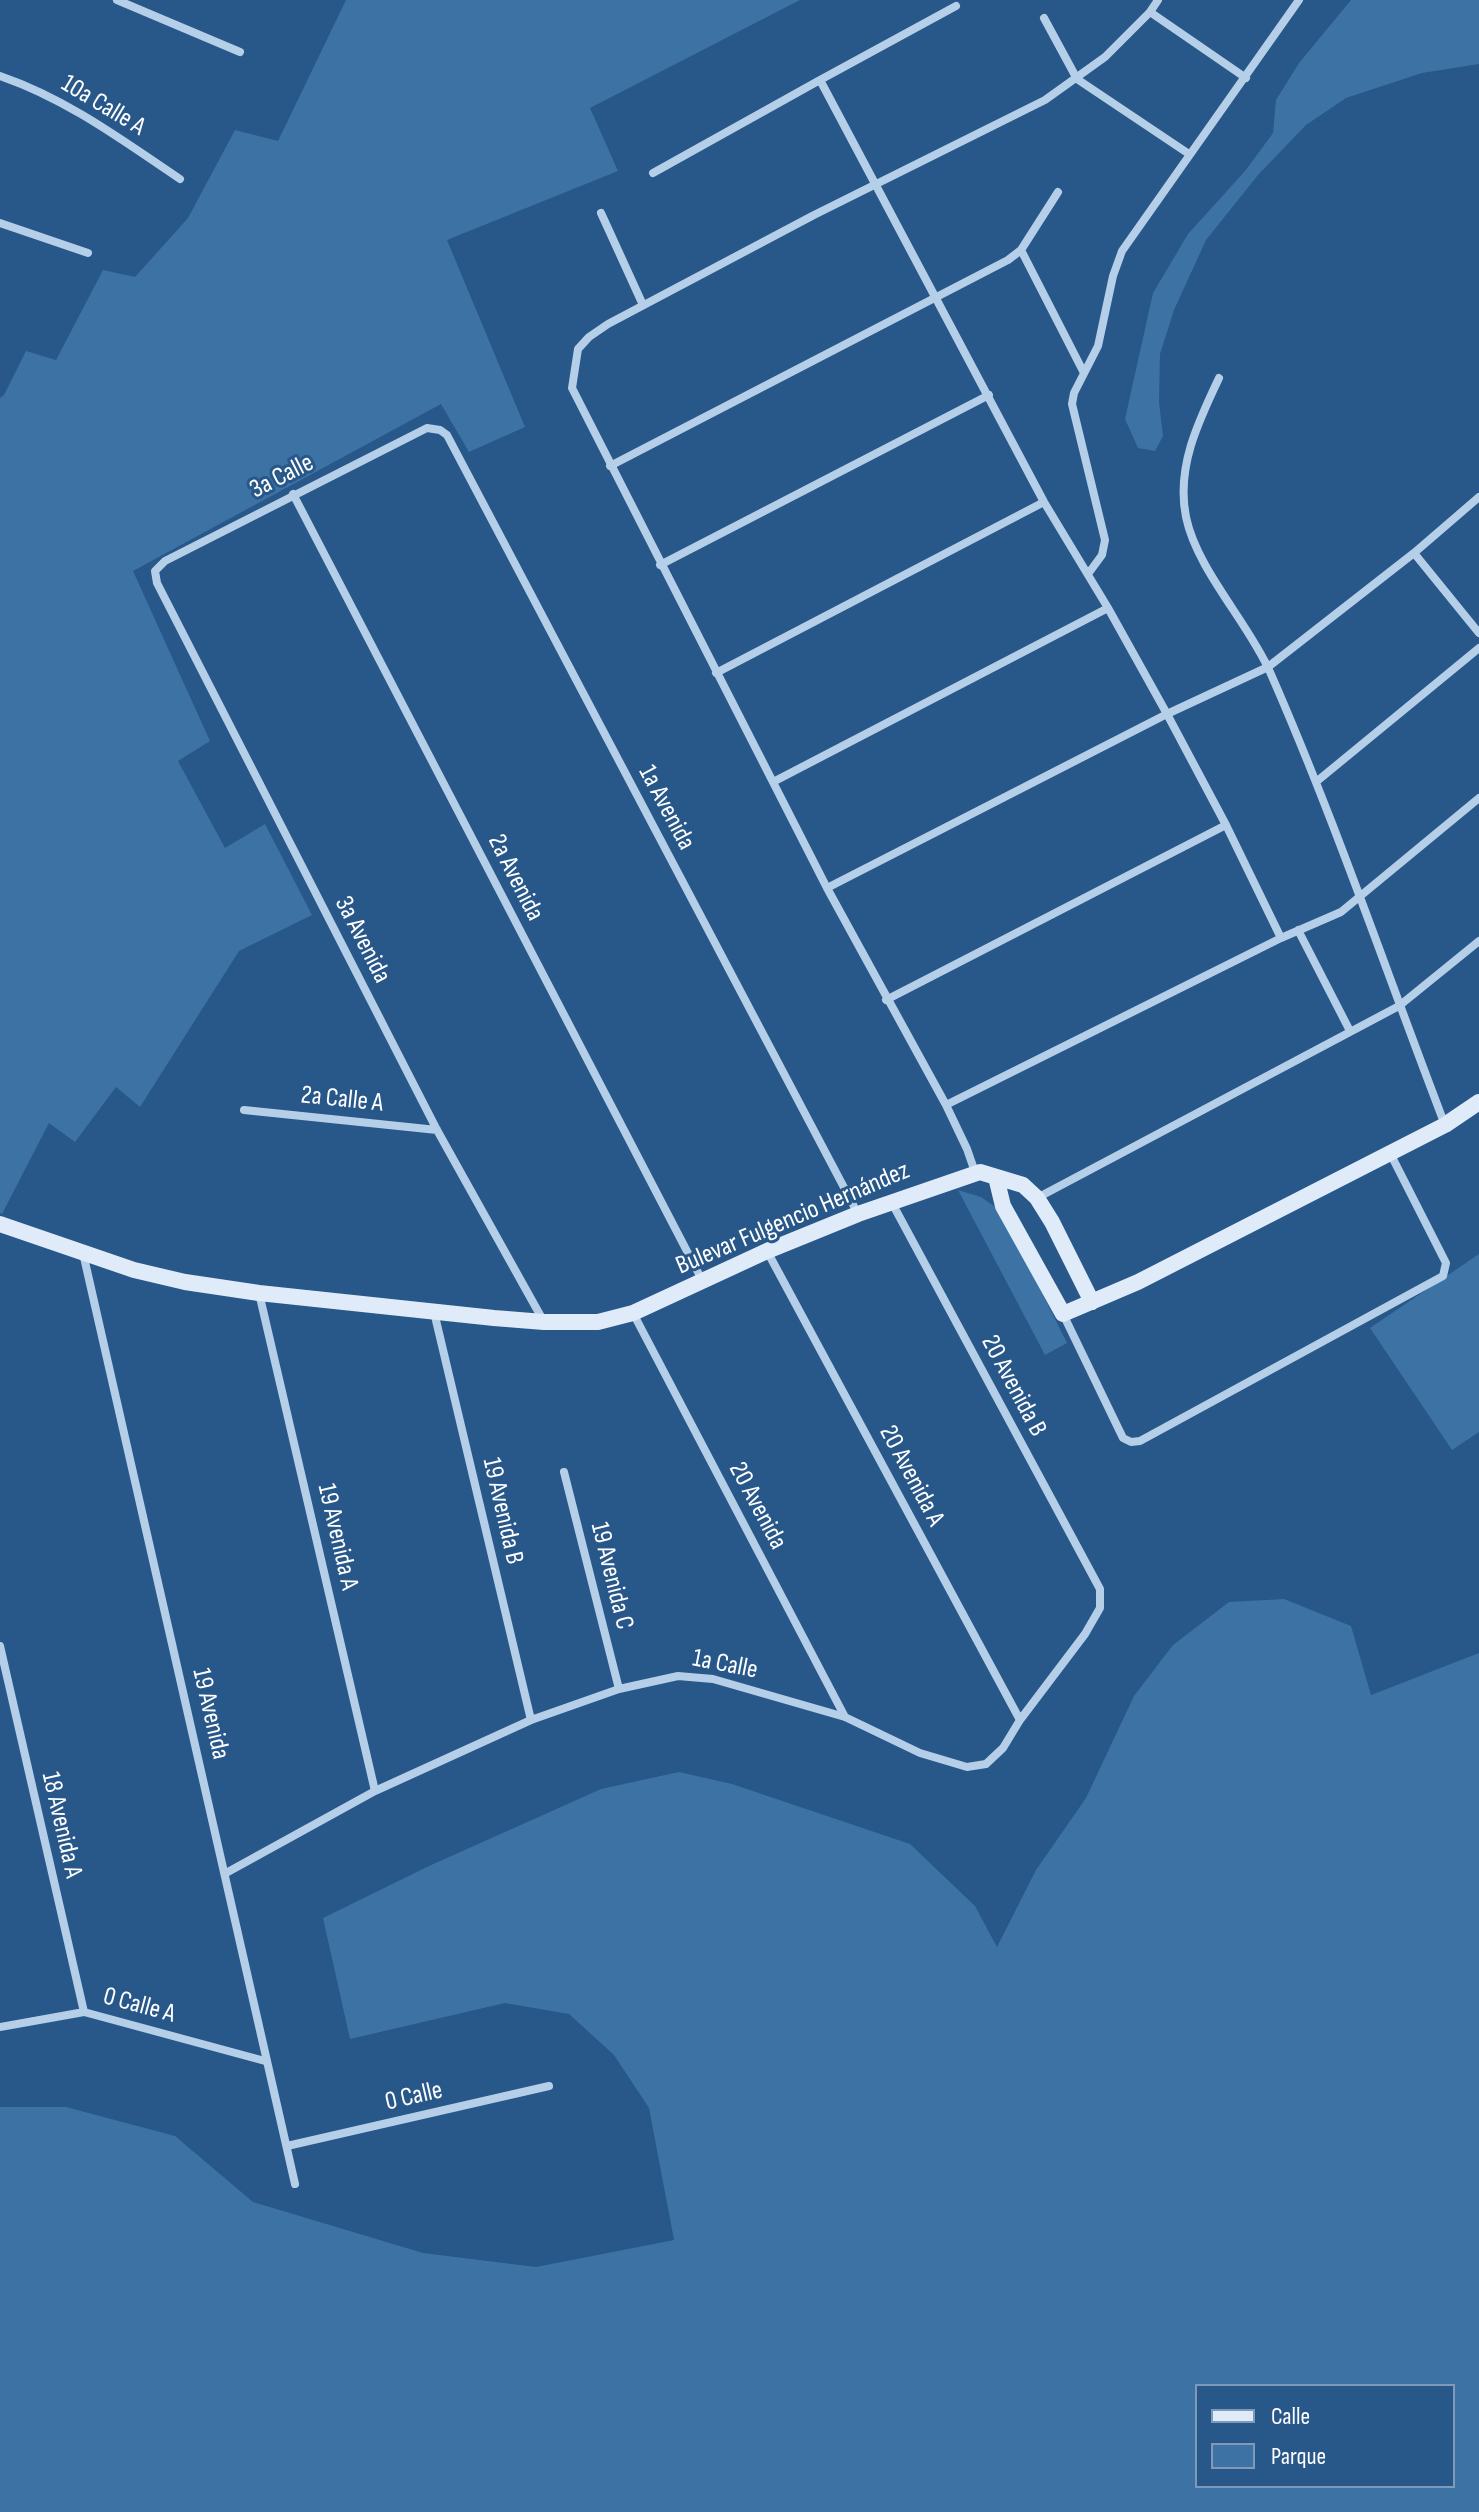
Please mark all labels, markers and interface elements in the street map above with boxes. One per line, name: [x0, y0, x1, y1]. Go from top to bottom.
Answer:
street label: 10a Calle A: [55, 69, 151, 143]
street label: 3a Calle: [245, 448, 319, 506]
street label: 1a Avenida: [631, 760, 701, 856]
street label: 2a Avenida: [480, 830, 550, 926]
street label: 3a Avenida: [327, 891, 397, 989]
street label: 2a Calle A: [299, 1080, 385, 1120]
street label: Bulevar Fulgencio Hernández: [672, 1156, 914, 1282]
street label: 20 Avenida B: [973, 1330, 1053, 1442]
street label: 20 Avenida A: [871, 1420, 951, 1532]
street label: 19 Avenida B: [475, 1455, 529, 1567]
street label: 20 Avenida: [721, 1457, 793, 1555]
street label: 19 Avenida A: [310, 1481, 364, 1593]
street label: 19 Avenida C: [583, 1519, 639, 1633]
street label: 1a Calle: [690, 1643, 760, 1687]
street label: 19 Avenida: [184, 1665, 236, 1763]
street label: 18 Avenida A: [34, 1769, 88, 1881]
street label: 0 Calle A: [100, 1981, 178, 2031]
street label: 0 Calle: [382, 2075, 446, 2119]
legend: [1195, 2384, 1455, 2488]
text: Calle: [1271, 2402, 1310, 2431]
text: Parque: [1271, 2442, 1326, 2471]

